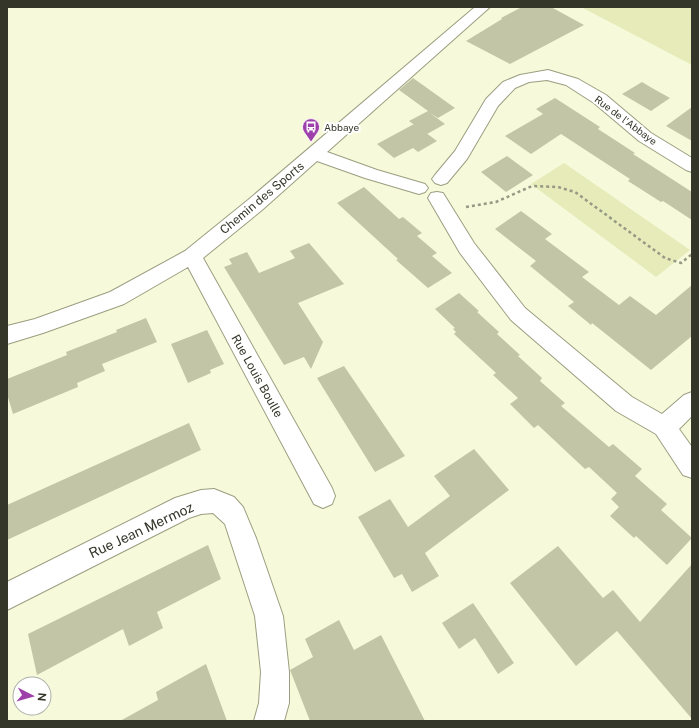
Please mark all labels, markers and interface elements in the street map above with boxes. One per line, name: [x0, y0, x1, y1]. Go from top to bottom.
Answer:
street label: Rue de l'Abbaye: [593, 93, 660, 147]
bus stop icon: Abbaye: [301, 117, 321, 142]
place label: Abbaye: [324, 121, 360, 133]
street label: Chemin des Sports: [217, 159, 307, 237]
street label: Rue Louis Boulle: [228, 332, 286, 420]
street label: Rue Jean Mermoz: [86, 499, 196, 561]
north arrow: [12, 676, 52, 716]
text: N: [36, 692, 48, 702]

